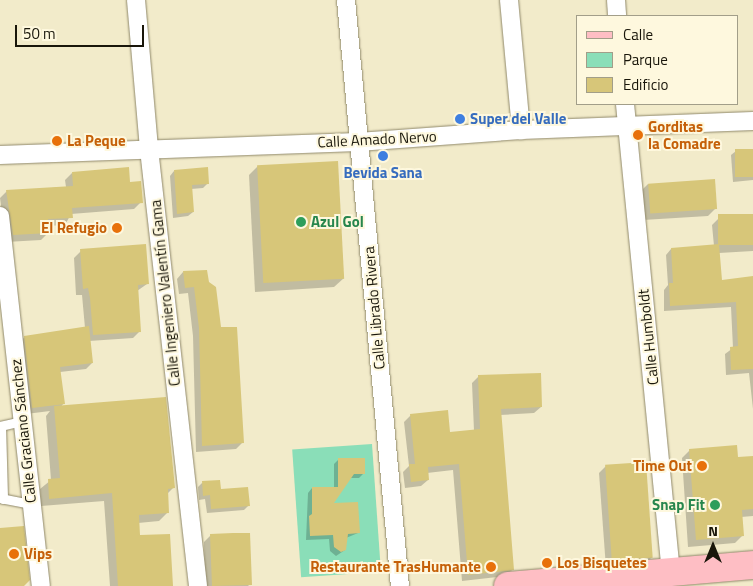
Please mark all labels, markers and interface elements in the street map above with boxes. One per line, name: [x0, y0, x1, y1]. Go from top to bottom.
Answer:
scale bar: [18, 15, 146, 47]
legend: [576, 15, 738, 105]
text: 50 m: [23, 22, 56, 45]
text: Calle: [623, 23, 653, 46]
text: Parque: [623, 48, 668, 71]
text: Edificio: [623, 73, 668, 96]
place label: Super del Valle: [470, 110, 566, 128]
marker: Super del Valle: [454, 113, 466, 125]
place label: Gorditas la Comadre: [648, 117, 721, 152]
street label: Calle Amado Nervo: [317, 127, 437, 151]
marker: Gorditas la Comadre: [632, 129, 644, 141]
place label: La Peque: [67, 132, 126, 150]
marker: La Peque: [51, 135, 63, 147]
marker: Bevida Sana: [377, 150, 389, 162]
place label: Bevida Sana: [343, 164, 423, 182]
street label: Calle Ingeniero Valentín Gama: [146, 199, 184, 387]
place label: Azul Gol: [311, 213, 364, 231]
marker: Azul Gol: [295, 216, 307, 228]
place label: El Refugio: [41, 219, 107, 237]
marker: El Refugio: [111, 222, 123, 234]
street label: Calle Librado Rivera: [360, 246, 388, 370]
street label: Calle Humboldt: [634, 288, 662, 386]
street label: Calle Graciano Sánchez: [6, 358, 40, 504]
place label: Time Out: [633, 457, 692, 475]
marker: Time Out: [696, 460, 708, 472]
place label: Snap Fit: [652, 496, 705, 514]
marker: Snap Fit: [709, 499, 721, 511]
text: N: [708, 520, 718, 541]
north arrow: [688, 521, 738, 571]
place label: Vips: [24, 545, 52, 563]
marker: Vips: [8, 548, 20, 560]
place label: Los Bisquetes: [557, 554, 647, 572]
marker: Los Bisquetes: [541, 557, 553, 569]
place label: Restaurante TrasHumante: [310, 558, 481, 576]
marker: Restaurante TrasHumante: [485, 561, 497, 573]

